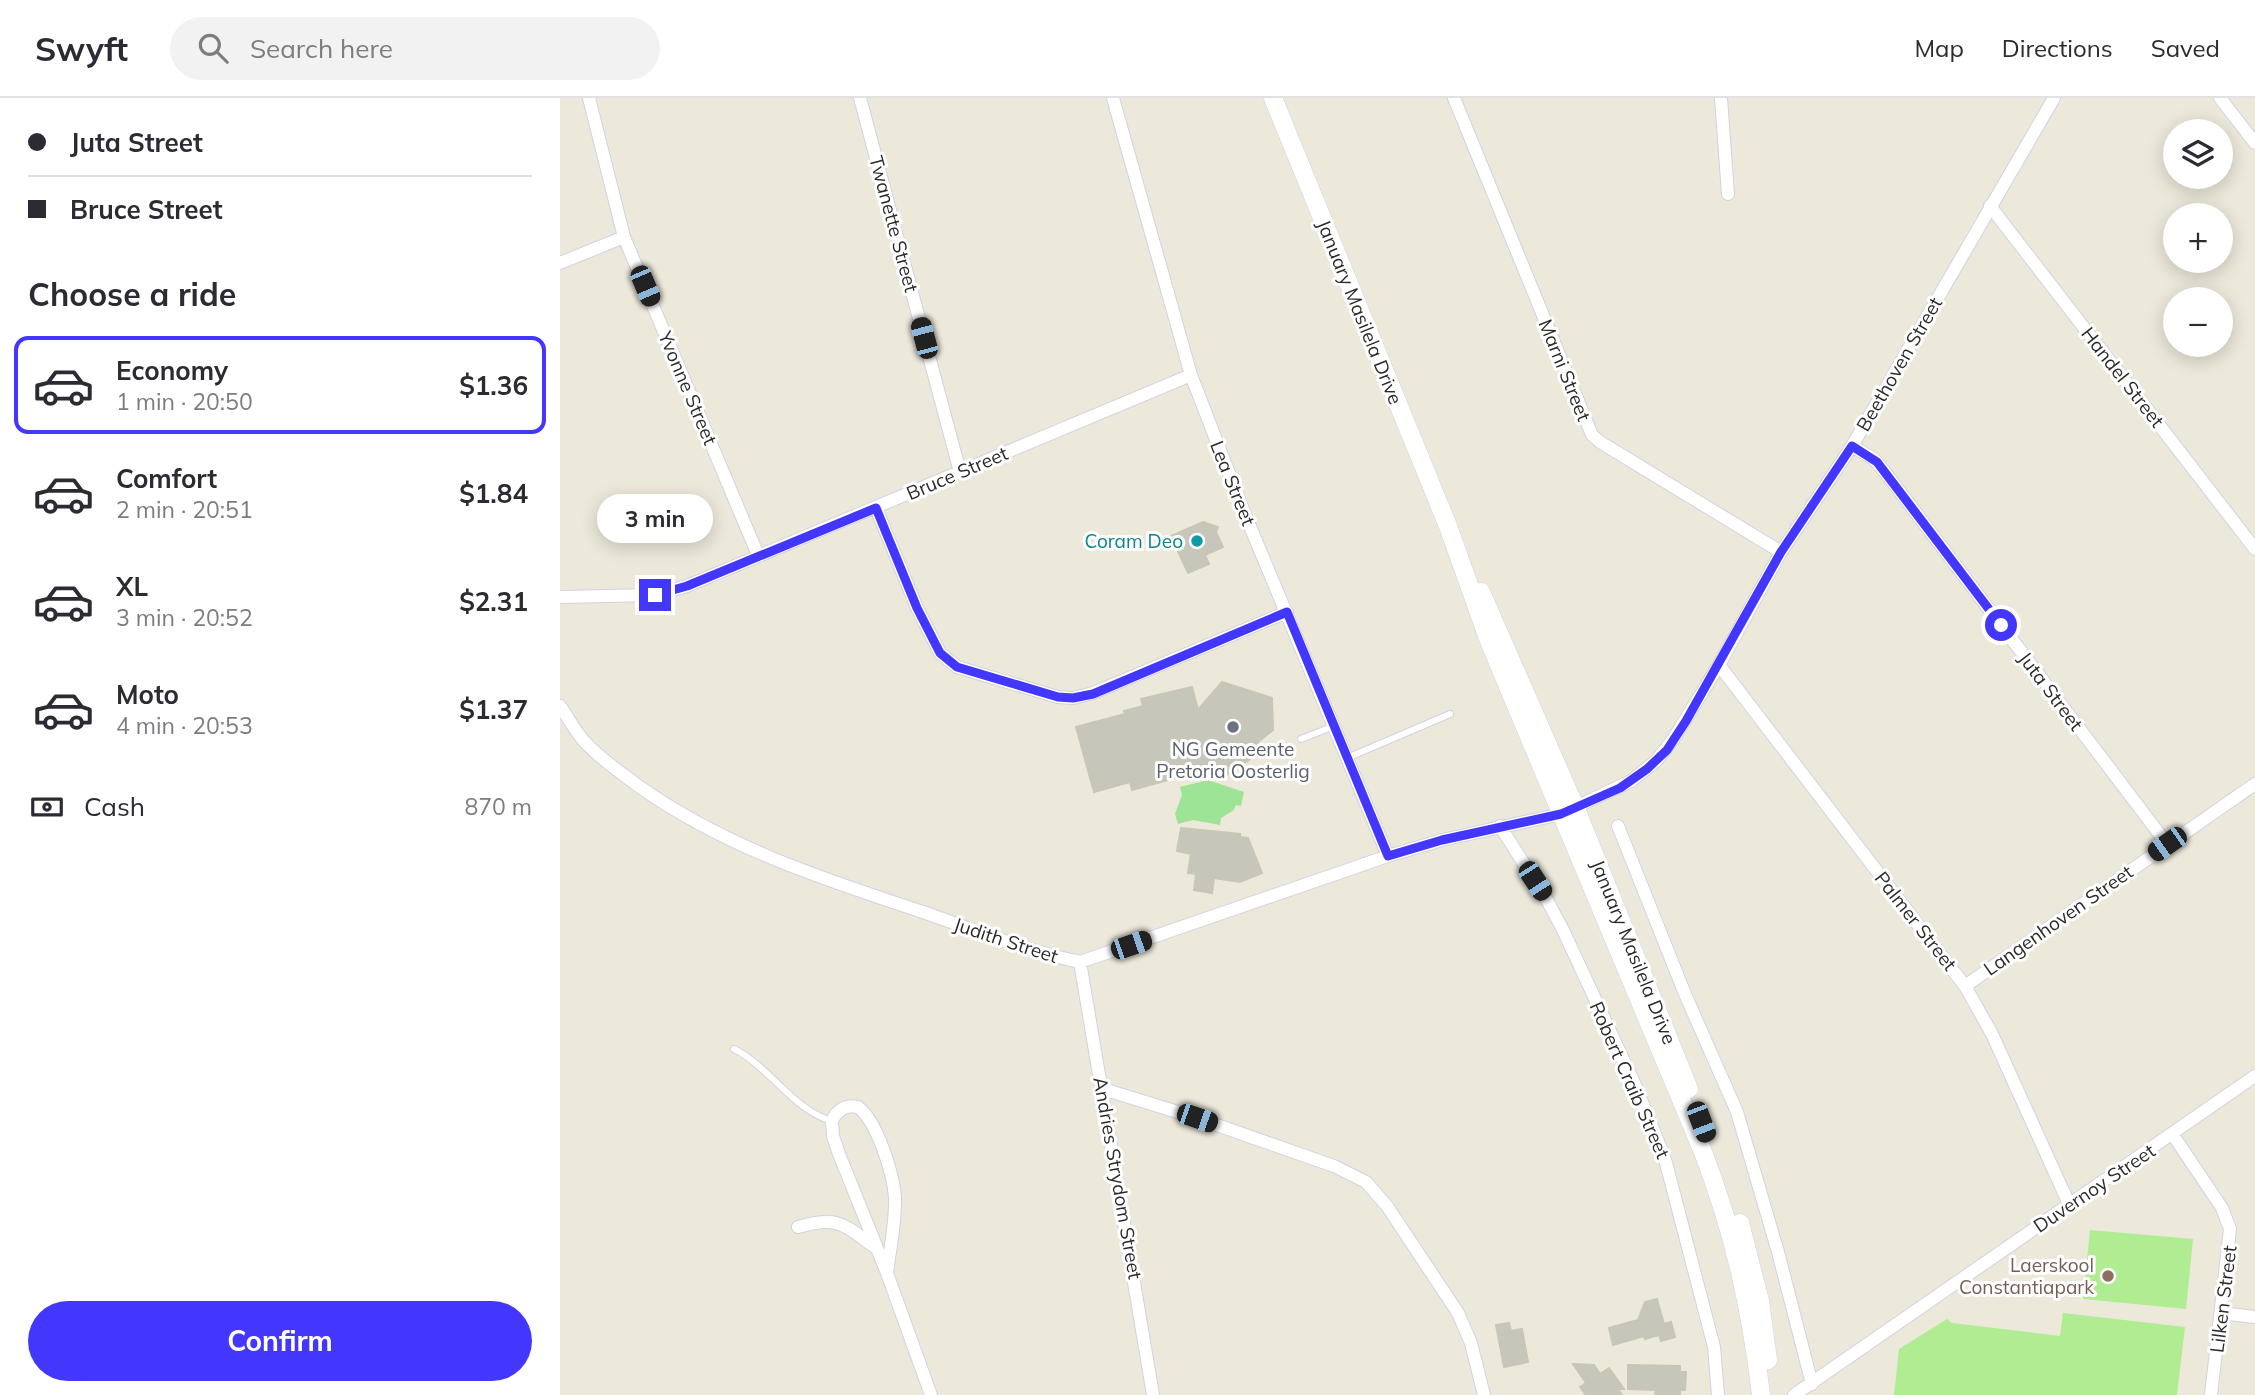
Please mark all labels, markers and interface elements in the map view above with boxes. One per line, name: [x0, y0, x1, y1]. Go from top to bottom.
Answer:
search box: [170, 17, 660, 80]
text: Swyft: [35, 28, 128, 69]
icon: search: [194, 29, 232, 67]
text: Search here: [250, 32, 393, 65]
text: Map: [1914, 33, 1964, 63]
text: Directions: [2002, 33, 2113, 63]
text: Saved: [2151, 33, 2220, 63]
map controls: [2163, 119, 2233, 357]
button: layers: [2163, 119, 2233, 189]
text: Juta Street: [70, 126, 203, 159]
street label: Twanette Street: [864, 153, 924, 295]
text: Bruce Street: [70, 193, 223, 226]
button: +: [2163, 203, 2233, 273]
street label: January Masilela Drive: [1312, 216, 1408, 408]
car: [628, 263, 663, 309]
text: Choose a ride: [28, 274, 236, 314]
button: −: [2163, 287, 2233, 357]
street label: Beethoven Street: [1851, 292, 1947, 435]
car: [909, 315, 940, 361]
street label: Marni Street: [1534, 316, 1596, 425]
street label: Handel Street: [2076, 322, 2170, 432]
street label: Yvonne Street: [653, 327, 723, 449]
icon: car: [32, 354, 95, 417]
text: Economy: [116, 354, 228, 387]
text: $1.36: [459, 369, 528, 402]
text: 1 min · 20:50: [116, 387, 253, 416]
street label: Lea Street: [1205, 437, 1261, 529]
street label: Bruce Street: [903, 441, 1012, 505]
icon: car: [32, 462, 95, 525]
text: Comfort: [116, 462, 217, 495]
text: $1.84: [459, 477, 528, 510]
callout: 3 min: [597, 494, 713, 542]
text: 2 min · 20:51: [116, 495, 253, 524]
text: 3 min: [625, 504, 685, 533]
place label: Coram Deo: [1085, 529, 1183, 553]
marker: Coram Deo: [1189, 533, 1205, 549]
icon: car: [32, 570, 95, 633]
text: XL: [116, 570, 148, 603]
route end: [639, 579, 671, 611]
text: $2.31: [459, 585, 528, 618]
text: 3 min · 20:52: [116, 603, 253, 632]
route start: [1985, 609, 2017, 641]
street label: Juta Street: [2014, 647, 2089, 736]
icon: car: [32, 678, 95, 741]
text: Moto: [116, 678, 179, 711]
text: $1.37: [459, 693, 528, 726]
text: 4 min · 20:53: [116, 711, 253, 740]
marker: NG Gemeente Pretoria Oosterlig: [1225, 719, 1241, 735]
place label: NG Gemeente Pretoria Oosterlig: [1156, 737, 1310, 783]
icon: cash: [28, 788, 66, 826]
text: Cash: [84, 790, 145, 823]
text: 870 m: [464, 792, 532, 821]
car: [2144, 823, 2191, 865]
street label: January Masilela Drive: [1586, 856, 1682, 1048]
car: [1515, 858, 1556, 904]
street label: Langenhoven Street: [1979, 859, 2137, 980]
street label: Palmer Street: [1870, 867, 1962, 976]
street label: Judith Street: [951, 912, 1062, 968]
car: [1108, 928, 1155, 962]
street label: Robert Craib Street: [1585, 998, 1676, 1162]
street label: Andries Strydom Street: [1088, 1075, 1148, 1281]
car: [1684, 1099, 1719, 1145]
car: [1174, 1101, 1221, 1135]
street label: Duvernoy Street: [2029, 1138, 2160, 1238]
street label: Lilken Street: [2205, 1244, 2242, 1354]
place label: Laerskool Constantiapark: [1959, 1253, 2094, 1299]
marker: Laerskool Constantiapark: [2100, 1268, 2116, 1284]
button: Confirm: [28, 1301, 532, 1381]

